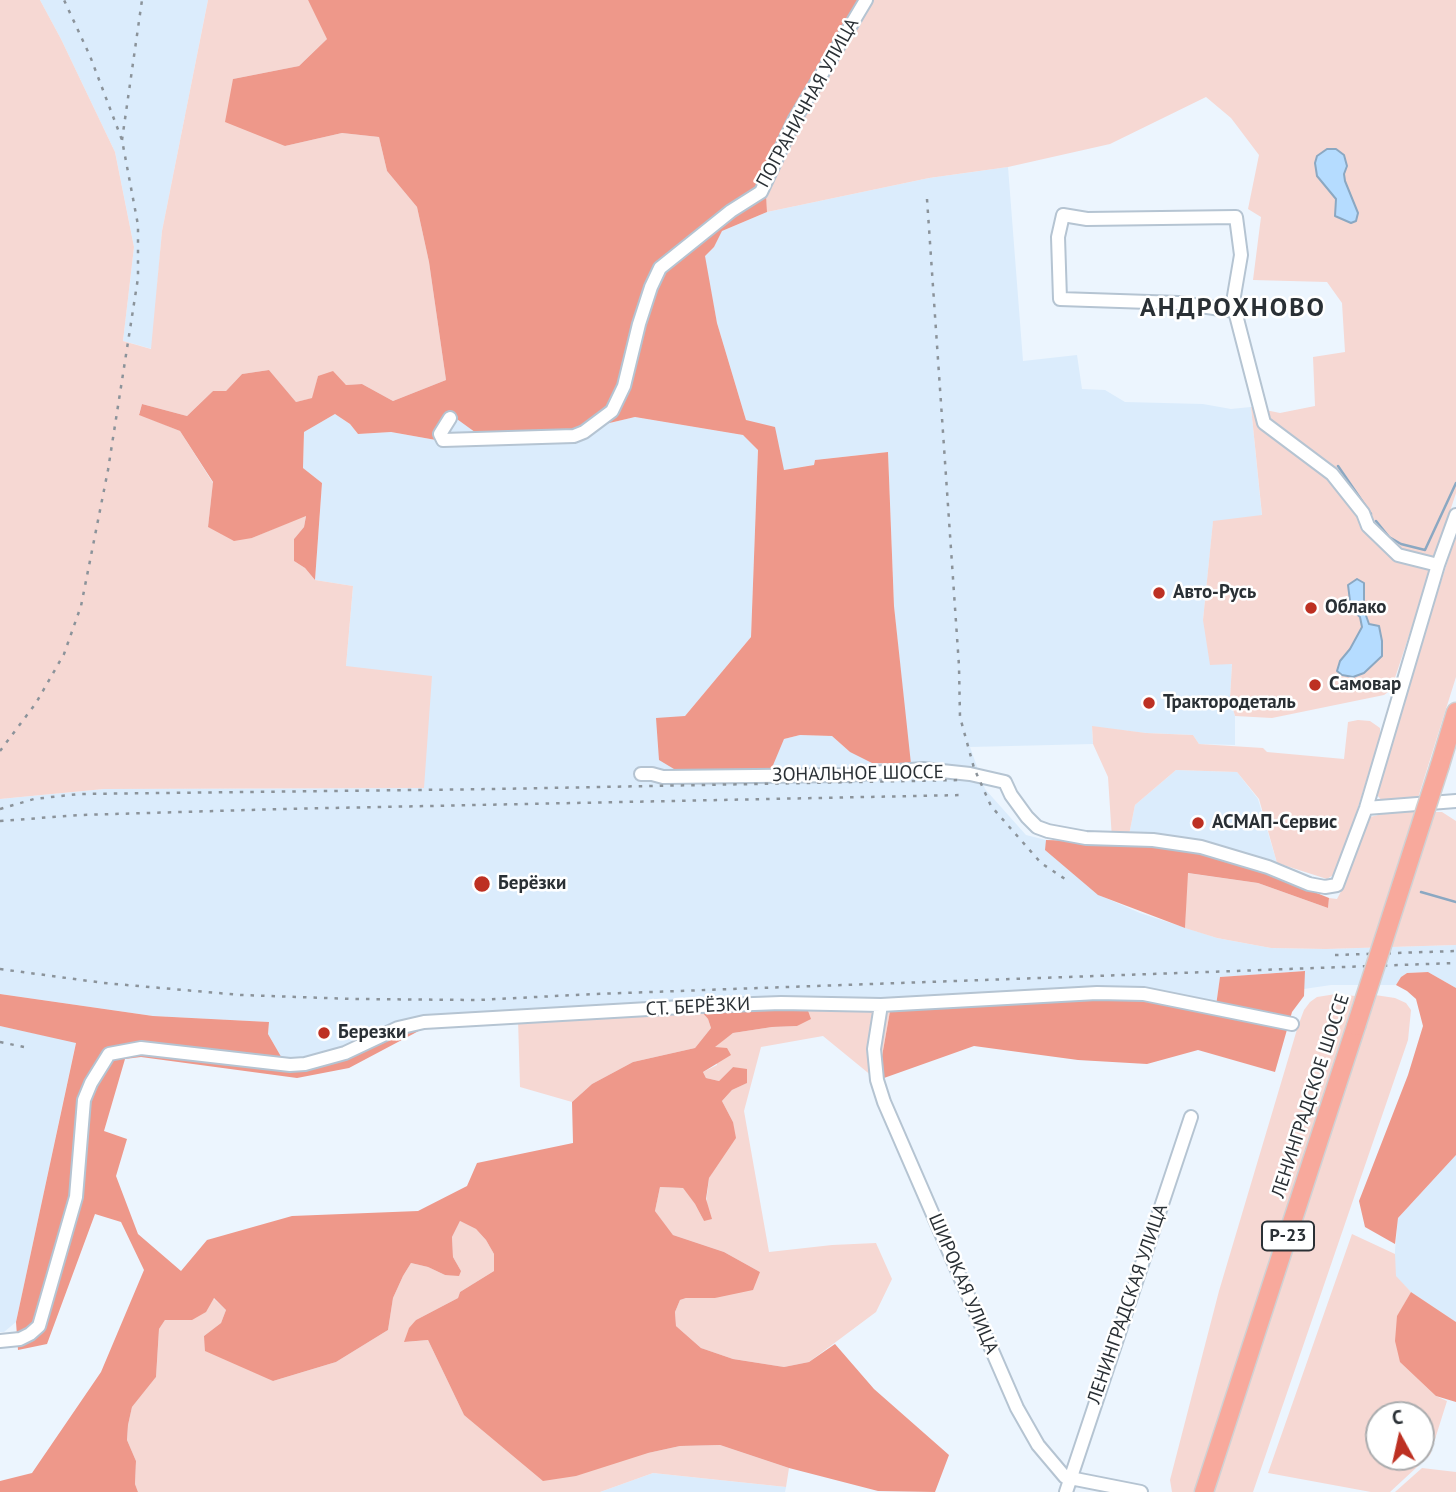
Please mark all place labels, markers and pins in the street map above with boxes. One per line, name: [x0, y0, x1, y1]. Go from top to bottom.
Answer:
place label: Авто-Русь: [1173, 582, 1256, 604]
marker: Авто-Русь: [1151, 585, 1167, 601]
place label: Облако: [1325, 597, 1386, 619]
marker: Облако: [1303, 600, 1319, 616]
place label: Самовар: [1329, 674, 1401, 696]
marker: Самовар: [1307, 677, 1323, 693]
place label: Трактородеталь: [1163, 692, 1296, 714]
marker: Трактородеталь: [1141, 695, 1157, 711]
place label: АСМАП-Сервис: [1212, 812, 1337, 834]
marker: АСМАП-Сервис: [1190, 815, 1206, 831]
place label: Берёзки: [498, 873, 566, 895]
marker: Берёзки: [472, 874, 492, 894]
place label: Березки: [338, 1022, 406, 1044]
marker: Березки: [316, 1025, 332, 1041]

